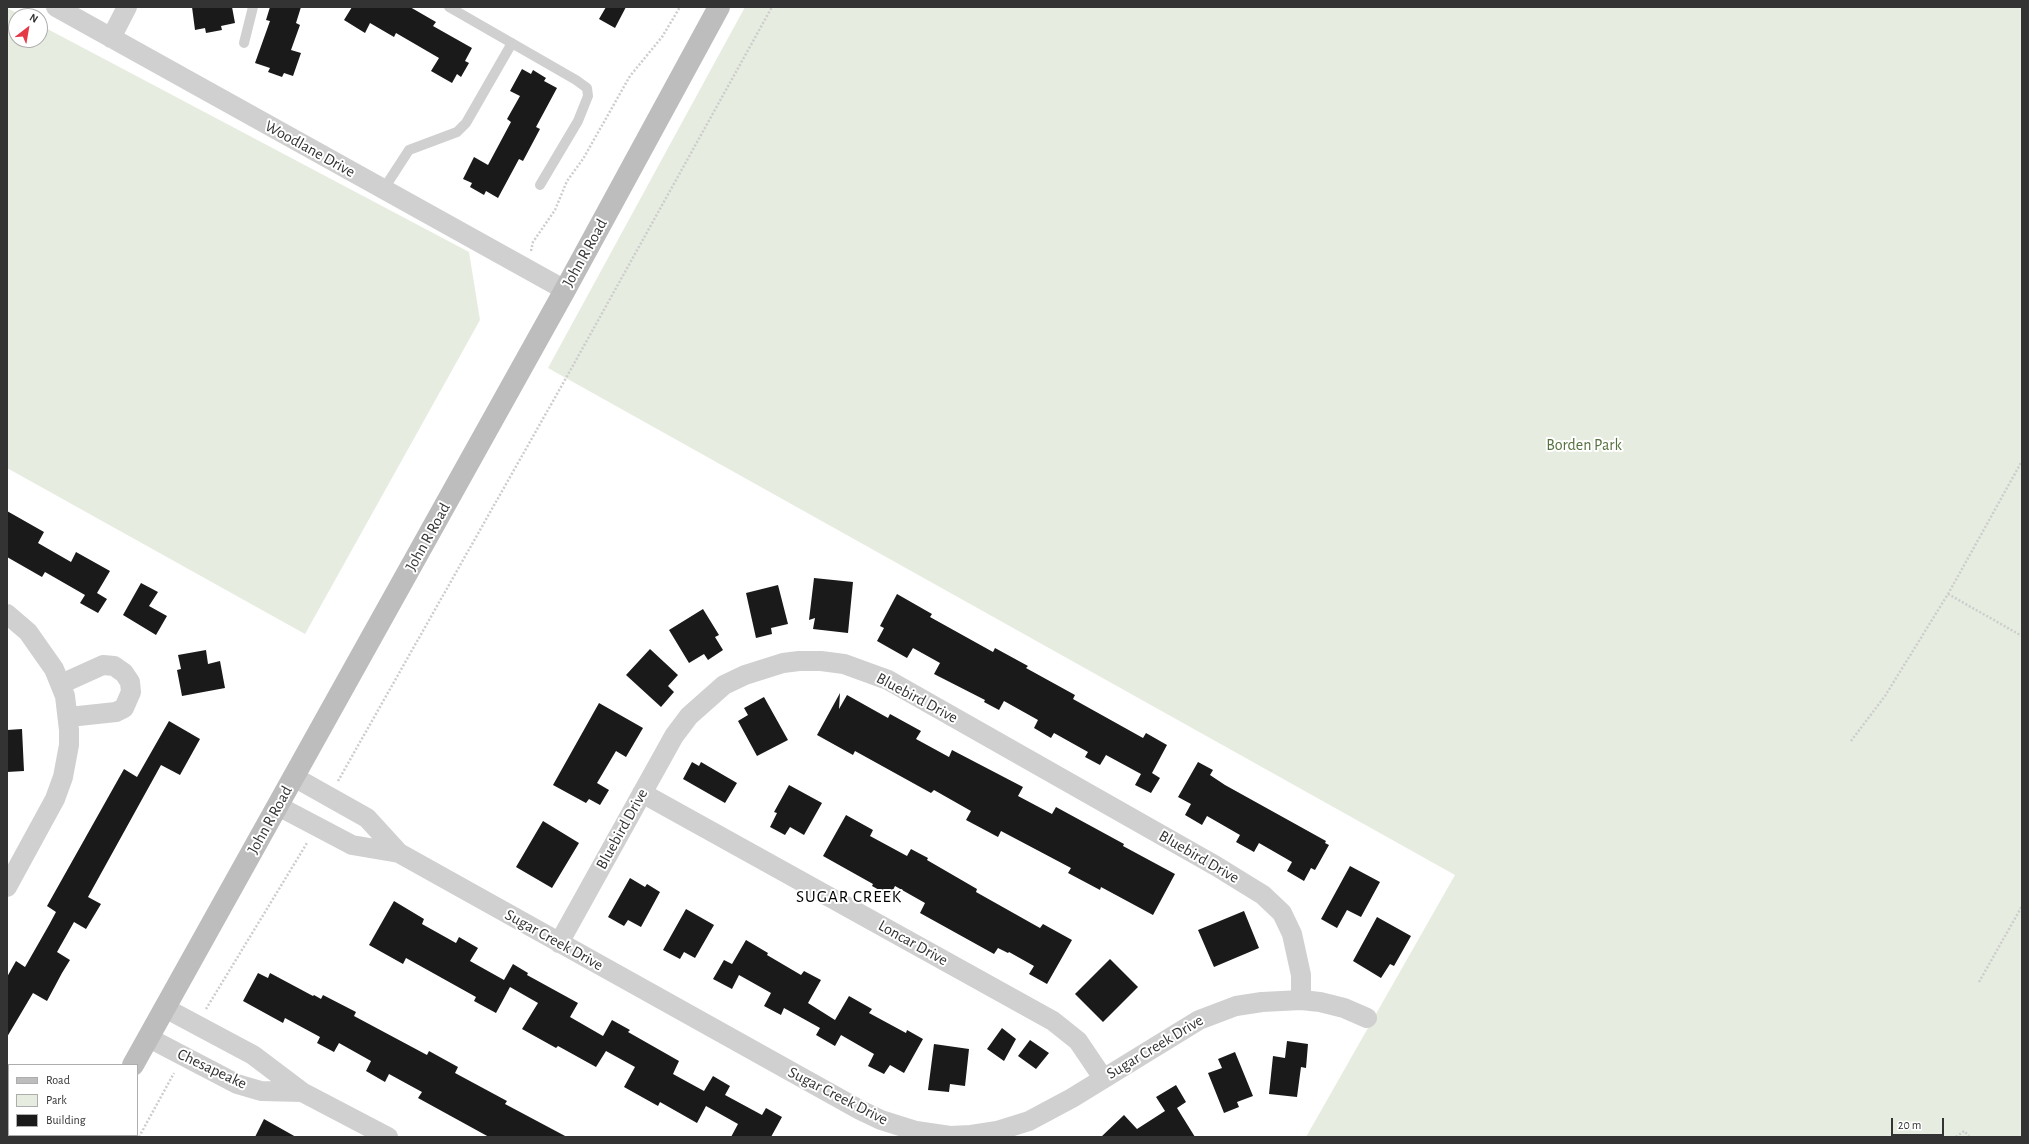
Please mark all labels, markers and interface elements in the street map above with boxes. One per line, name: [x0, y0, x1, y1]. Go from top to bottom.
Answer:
north arrow: [8, 8, 48, 48]
text: N: [28, 11, 40, 25]
street label: Woodlane Drive: [261, 116, 359, 182]
street label: John R Road: [558, 216, 612, 290]
park label: Borden Park: [1546, 435, 1622, 455]
street label: John R Road: [401, 500, 455, 574]
street label: Bluebird Drive: [873, 669, 961, 727]
street label: John R Road: [243, 783, 297, 857]
street label: Bluebird Drive: [592, 785, 652, 873]
street label: Bluebird Drive: [1155, 826, 1243, 888]
district label: SUGAR CREEK: [796, 887, 902, 907]
street label: Sugar Creek Drive: [501, 905, 607, 975]
street label: Loncar Drive: [875, 916, 951, 970]
street label: Sugar Creek Drive: [1103, 1011, 1207, 1083]
street label: Chesapeake: [174, 1045, 250, 1093]
street label: Sugar Creek Drive: [785, 1063, 891, 1129]
legend: [8, 1064, 138, 1136]
text: Road: [46, 1074, 70, 1086]
text: Park: [46, 1094, 67, 1106]
scale bar: [1893, 1110, 1946, 1136]
text: Building: [46, 1114, 86, 1126]
text: 20 m: [1898, 1119, 1921, 1131]

